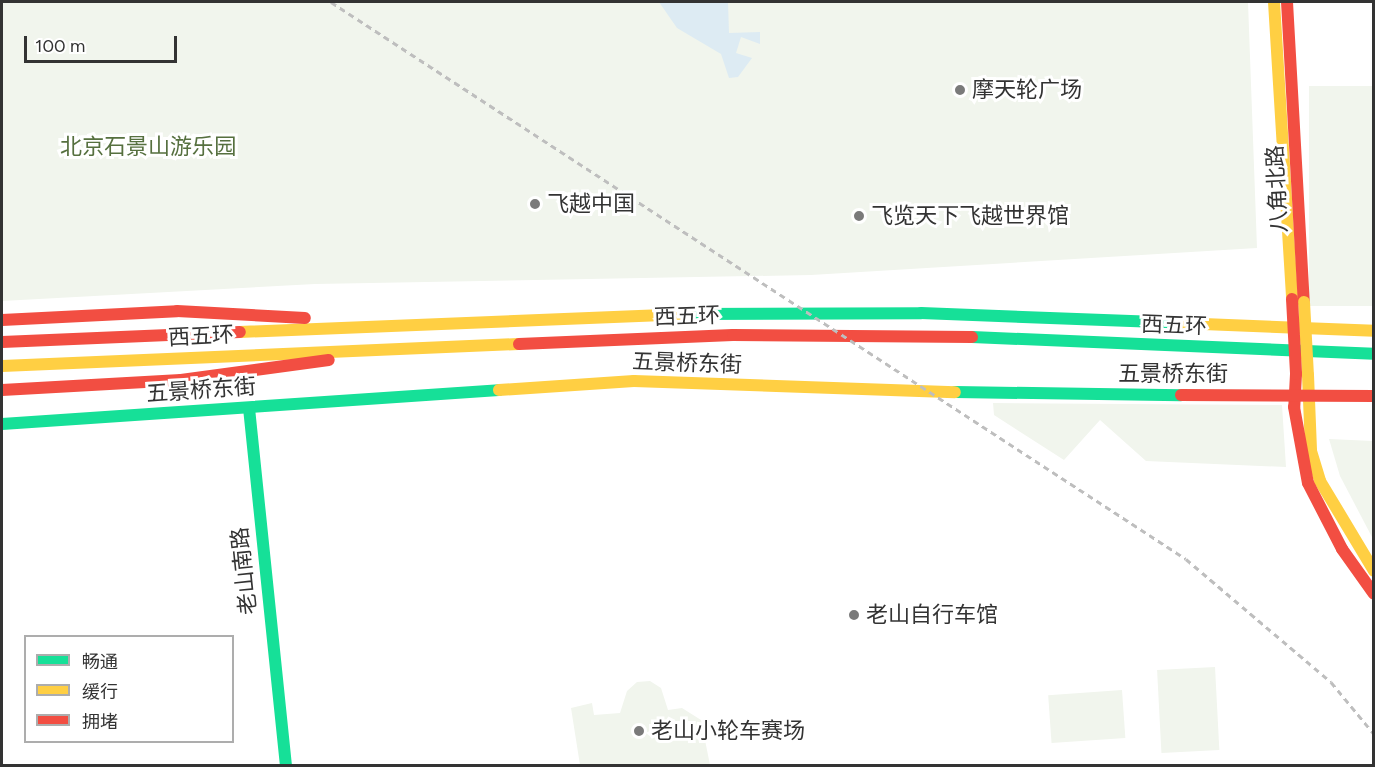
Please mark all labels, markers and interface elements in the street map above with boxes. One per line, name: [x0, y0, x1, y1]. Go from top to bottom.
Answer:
scale bar: [27, 24, 180, 62]
text: 100 m: [35, 35, 85, 57]
place label: 摩天轮广场: [972, 77, 1082, 103]
marker: 摩天轮广场: [953, 83, 967, 97]
park label: 北京石景山游乐园: [60, 134, 236, 160]
street label: 八角北路: [1262, 144, 1292, 234]
place label: 飞越中国: [547, 191, 635, 217]
marker: 飞越中国: [528, 197, 542, 211]
place label: 飞览天下飞越世界馆: [871, 203, 1069, 229]
marker: 飞览天下飞越世界馆: [852, 209, 866, 223]
street label: 西五环: [654, 302, 720, 330]
street label: 西五环: [1141, 311, 1207, 339]
street label: 西五环: [167, 321, 235, 351]
street label: 五景桥东街: [632, 348, 742, 378]
street label: 五景桥东街: [1118, 361, 1228, 387]
street label: 五景桥东街: [145, 373, 257, 407]
street label: 老山南路: [226, 526, 262, 616]
place label: 老山自行车馆: [866, 602, 998, 628]
marker: 老山自行车馆: [847, 608, 861, 622]
legend: [24, 635, 234, 743]
text: 畅通: [82, 651, 118, 673]
text: 缓行: [82, 681, 118, 703]
text: 拥堵: [82, 711, 118, 733]
place label: 老山小轮车赛场: [651, 718, 805, 744]
marker: 老山小轮车赛场: [632, 724, 646, 738]

